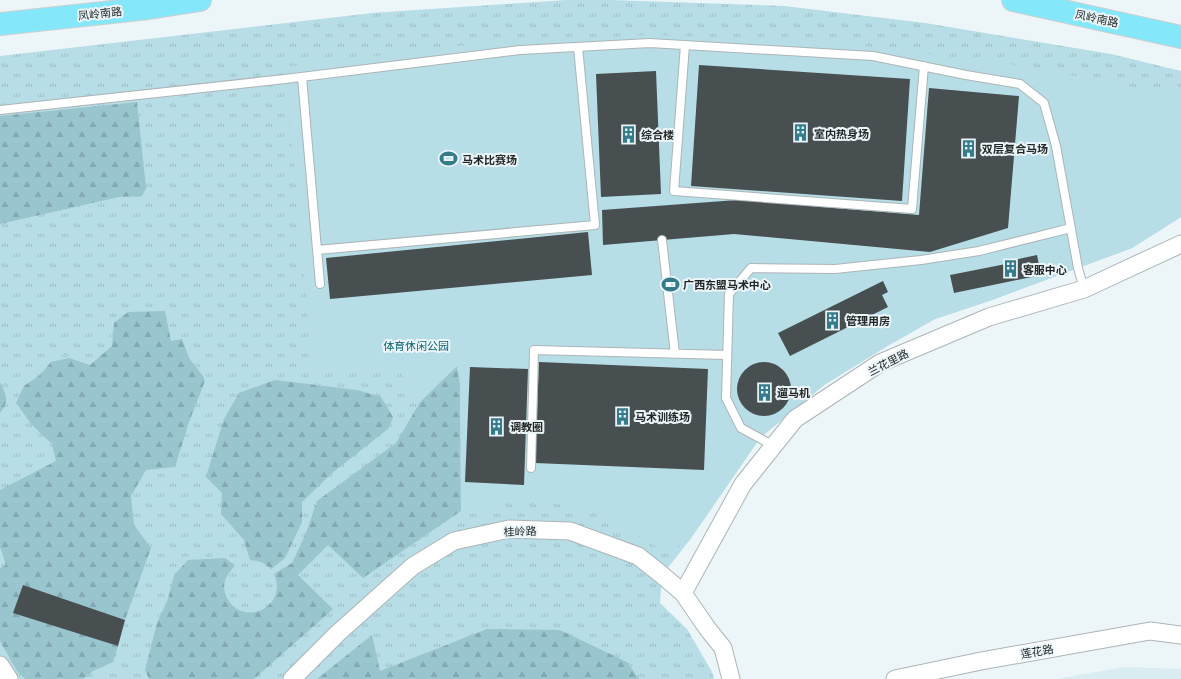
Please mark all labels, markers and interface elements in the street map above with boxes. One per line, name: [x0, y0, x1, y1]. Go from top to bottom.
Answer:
street label: 凤岭南路: [77, 3, 123, 23]
street label: 凤岭南路: [1074, 6, 1120, 30]
building icon: 室内热身场: [791, 123, 811, 143]
building icon: 综合楼: [618, 124, 638, 144]
place label: 室内热身场: [814, 126, 869, 141]
place label: 综合楼: [641, 127, 674, 142]
building icon: 双层复合马场: [959, 138, 979, 158]
place label: 双层复合马场: [982, 141, 1048, 156]
sports icon: 马术比赛场: [439, 149, 459, 169]
place label: 马术比赛场: [462, 152, 517, 167]
building icon: 客服中心: [1000, 259, 1020, 279]
place label: 客服中心: [1023, 262, 1067, 277]
sports icon: 广西东盟马术中心: [660, 274, 680, 294]
place label: 广西东盟马术中心: [683, 277, 771, 292]
building icon: 管理用房: [823, 310, 843, 330]
place label: 管理用房: [846, 313, 890, 328]
park label: 体育休闲公园: [383, 338, 449, 353]
street label: 兰花里路: [865, 345, 911, 379]
building icon: 遛马机: [754, 382, 774, 402]
place label: 遛马机: [777, 385, 810, 400]
building icon: 马术训练场: [612, 406, 632, 426]
place label: 马术训练场: [635, 409, 690, 424]
building icon: 调教圈: [487, 416, 507, 436]
place label: 调教圈: [510, 419, 543, 434]
street label: 桂岭路: [503, 523, 537, 539]
street label: 莲花路: [1019, 641, 1055, 661]

